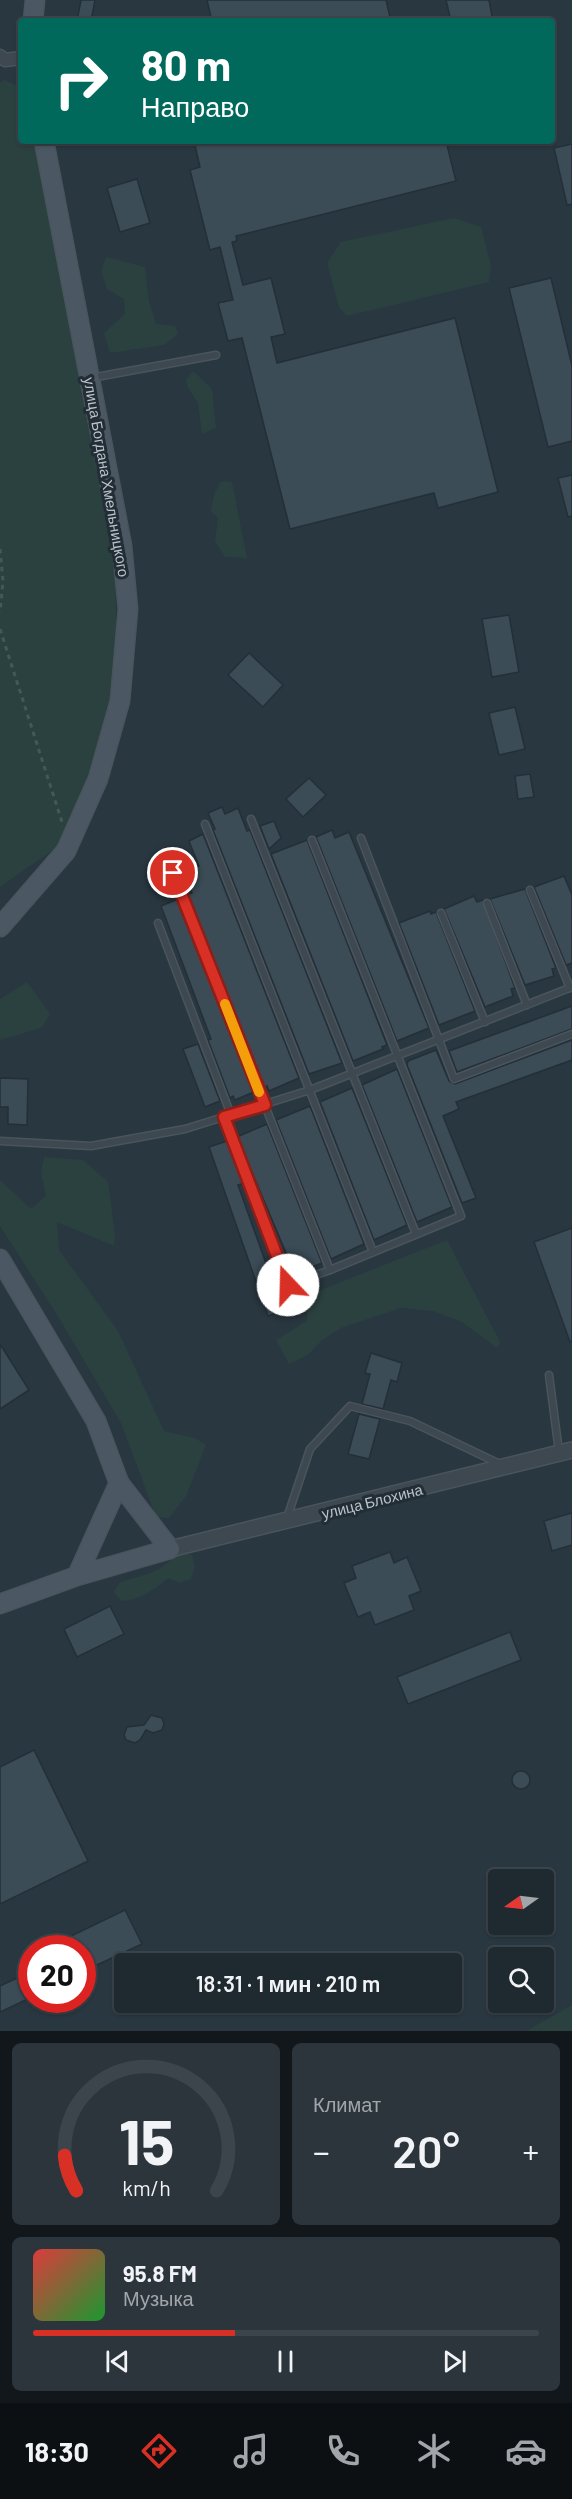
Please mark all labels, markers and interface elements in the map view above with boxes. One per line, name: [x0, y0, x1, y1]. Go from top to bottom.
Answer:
text: 80 m: [141, 39, 231, 89]
icon: right: [42, 42, 120, 120]
text: Направо: [141, 90, 249, 122]
street label: улица Богдана Хмельницкого: [81, 376, 133, 578]
pin: [147, 847, 198, 898]
icon: arrive: [156, 856, 189, 889]
position arrow: [256, 1253, 320, 1317]
street label: улица Блохина: [320, 1480, 425, 1522]
north arrow: [488, 1869, 554, 1935]
map controls: [488, 1869, 554, 2013]
speed limit sign: 20: [18, 1935, 96, 2013]
button: search: [488, 1947, 554, 2013]
text: 18:31 · 1 мин · 210 m: [196, 1970, 380, 1996]
text: Климат: [313, 2092, 381, 2116]
text: 15: [118, 2103, 174, 2177]
text: 20°: [392, 2123, 460, 2177]
text: −: [313, 2131, 330, 2171]
text: +: [523, 2131, 539, 2171]
text: km/h: [122, 2175, 170, 2200]
text: 95.8 FM: [123, 2260, 197, 2286]
text: Музыка: [123, 2286, 194, 2310]
icon: previous: [101, 2345, 134, 2378]
icon: pause: [269, 2345, 302, 2378]
icon: next: [438, 2345, 471, 2378]
icon: directions: [138, 2430, 180, 2472]
icon: music: [230, 2430, 272, 2472]
icon: phone: [322, 2430, 364, 2472]
icon: climate: [413, 2430, 455, 2472]
icon: car: [505, 2430, 547, 2472]
text: 18:30: [25, 2435, 89, 2467]

